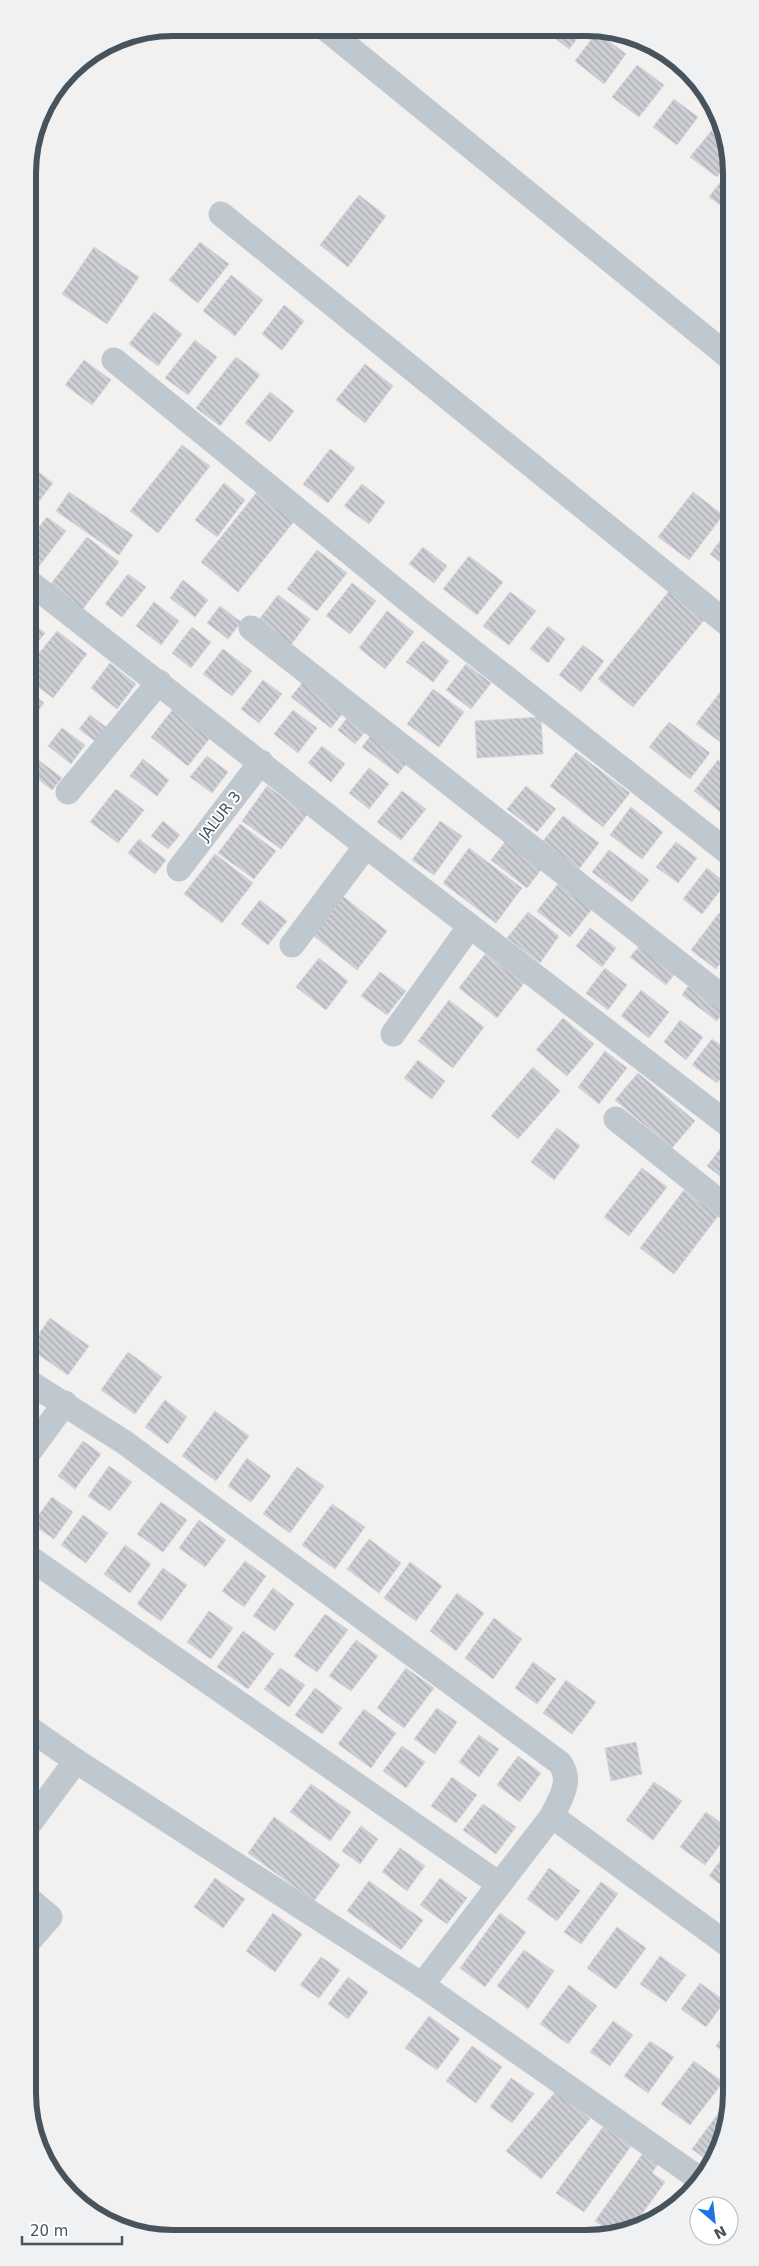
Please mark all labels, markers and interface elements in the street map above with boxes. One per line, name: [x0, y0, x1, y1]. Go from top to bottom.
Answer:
street label: JALUR 3: [195, 788, 245, 845]
north arrow: [689, 2196, 739, 2246]
scale bar: [22, 2214, 122, 2246]
text: 20 m: [30, 2222, 68, 2240]
text: N: [711, 2223, 729, 2242]

